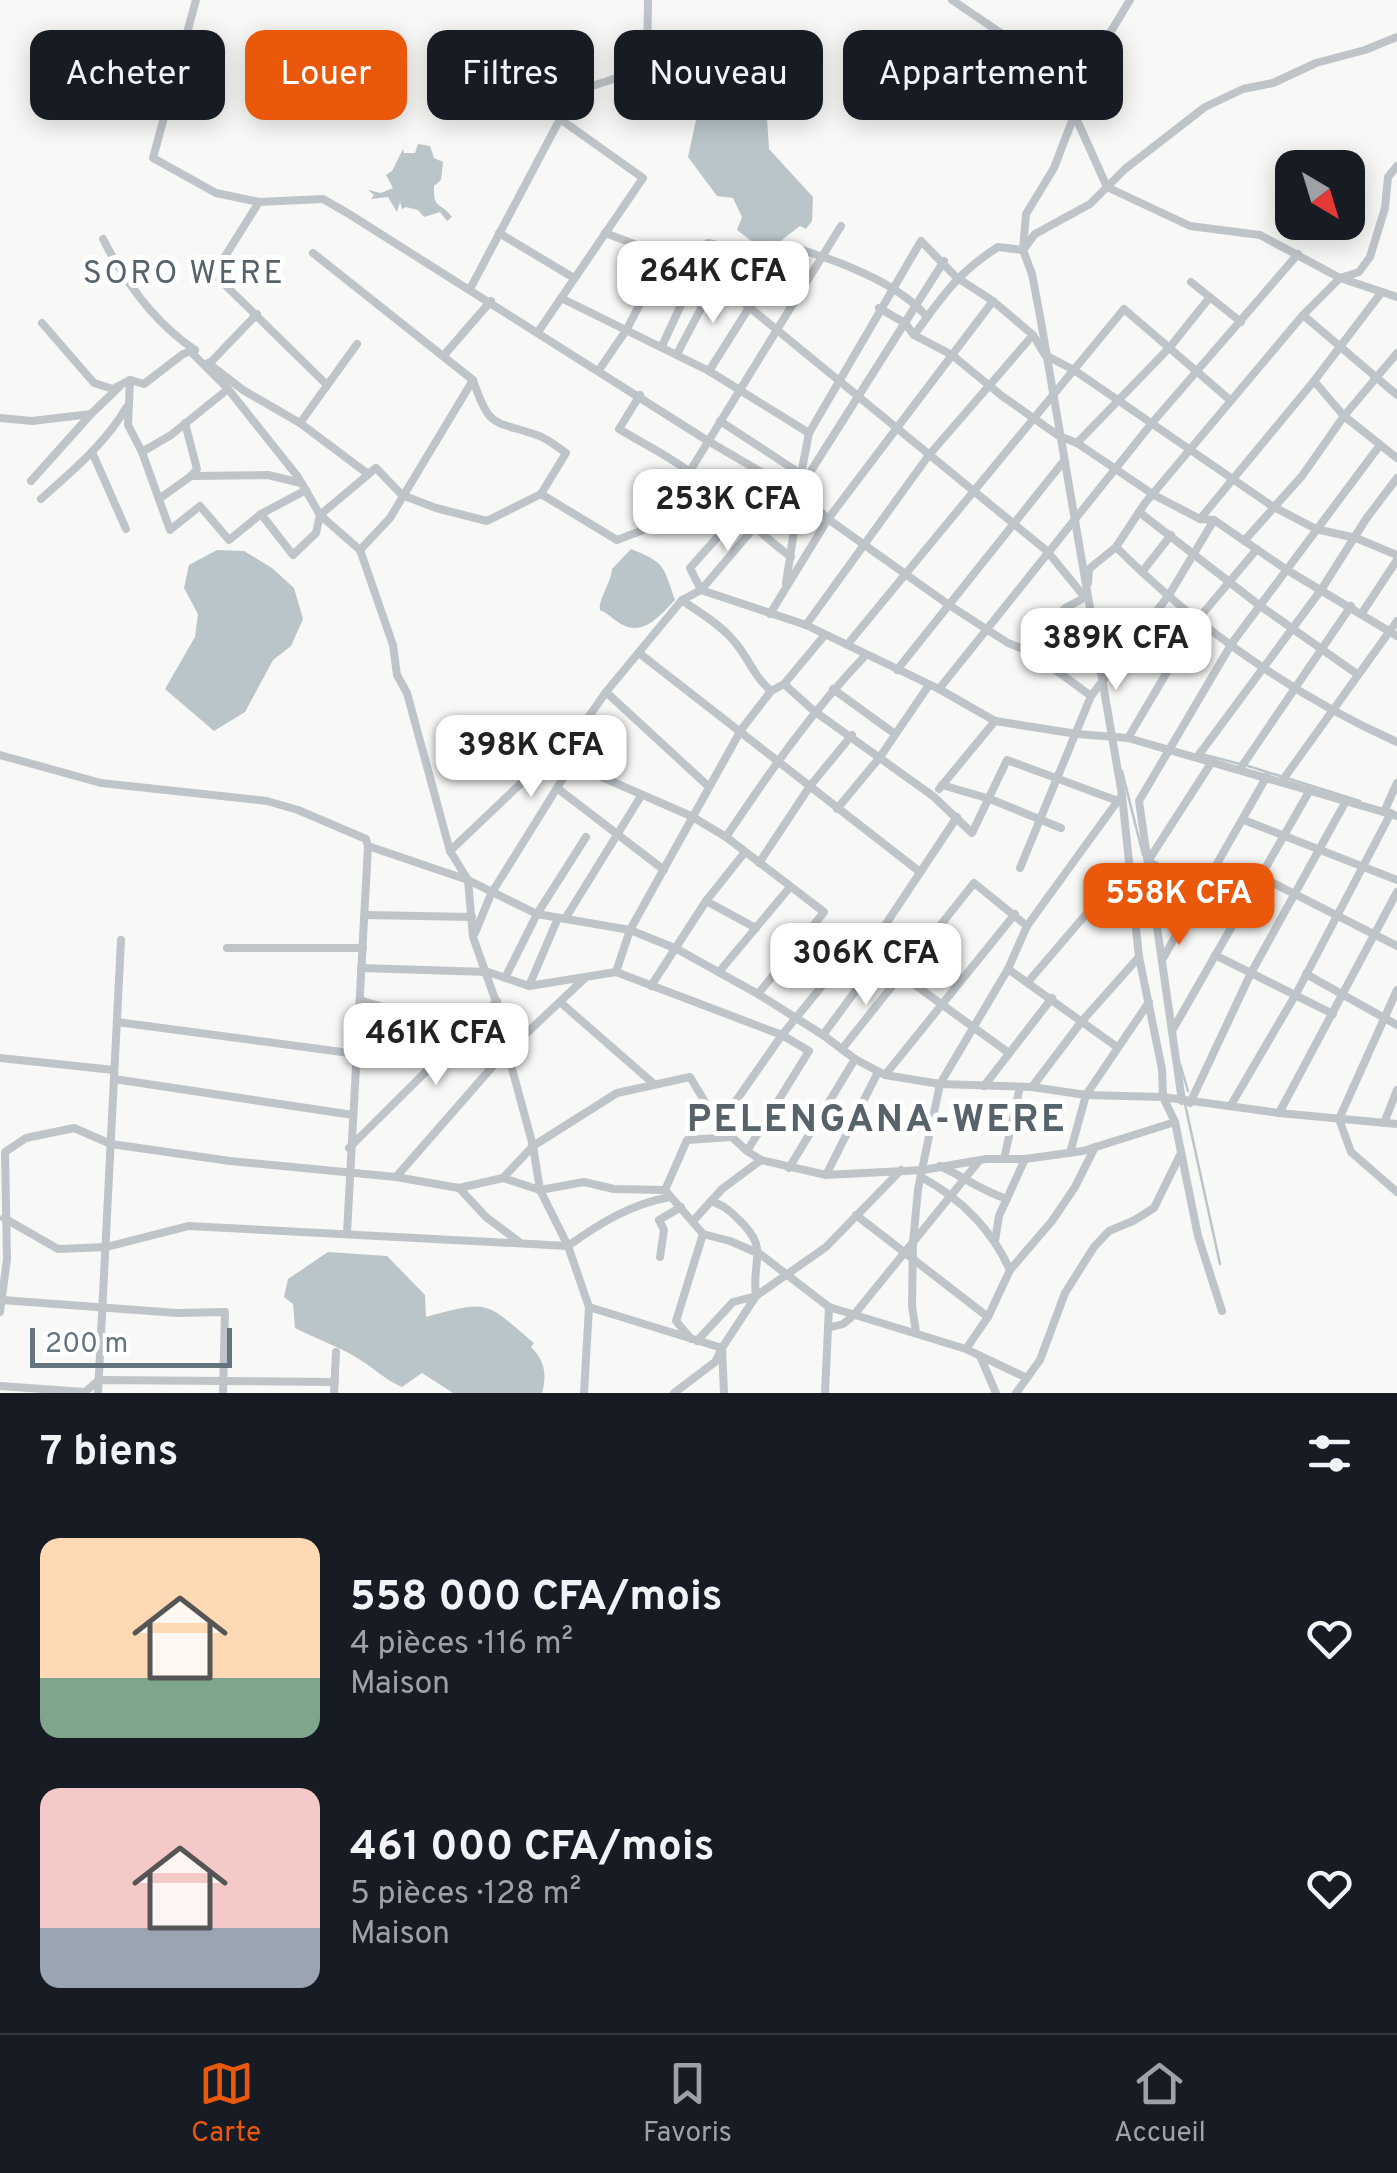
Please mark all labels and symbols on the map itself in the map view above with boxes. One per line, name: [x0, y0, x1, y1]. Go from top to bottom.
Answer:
north arrow: [1275, 150, 1365, 240]
pin: 264K CFA: [610, 241, 816, 326]
district label: SORO WERE: [83, 255, 285, 295]
pin: 253K CFA: [625, 469, 831, 554]
pin: 389K CFA: [1013, 608, 1219, 693]
pin: 398K CFA: [428, 715, 634, 800]
pin: 558K CFA: [1076, 863, 1282, 948]
pin: 306K CFA: [763, 923, 969, 1008]
pin: 461K CFA: [333, 1003, 539, 1088]
district label: PELENGANA-WERE: [687, 1097, 1067, 1146]
scale bar: [30, 1323, 232, 1368]

